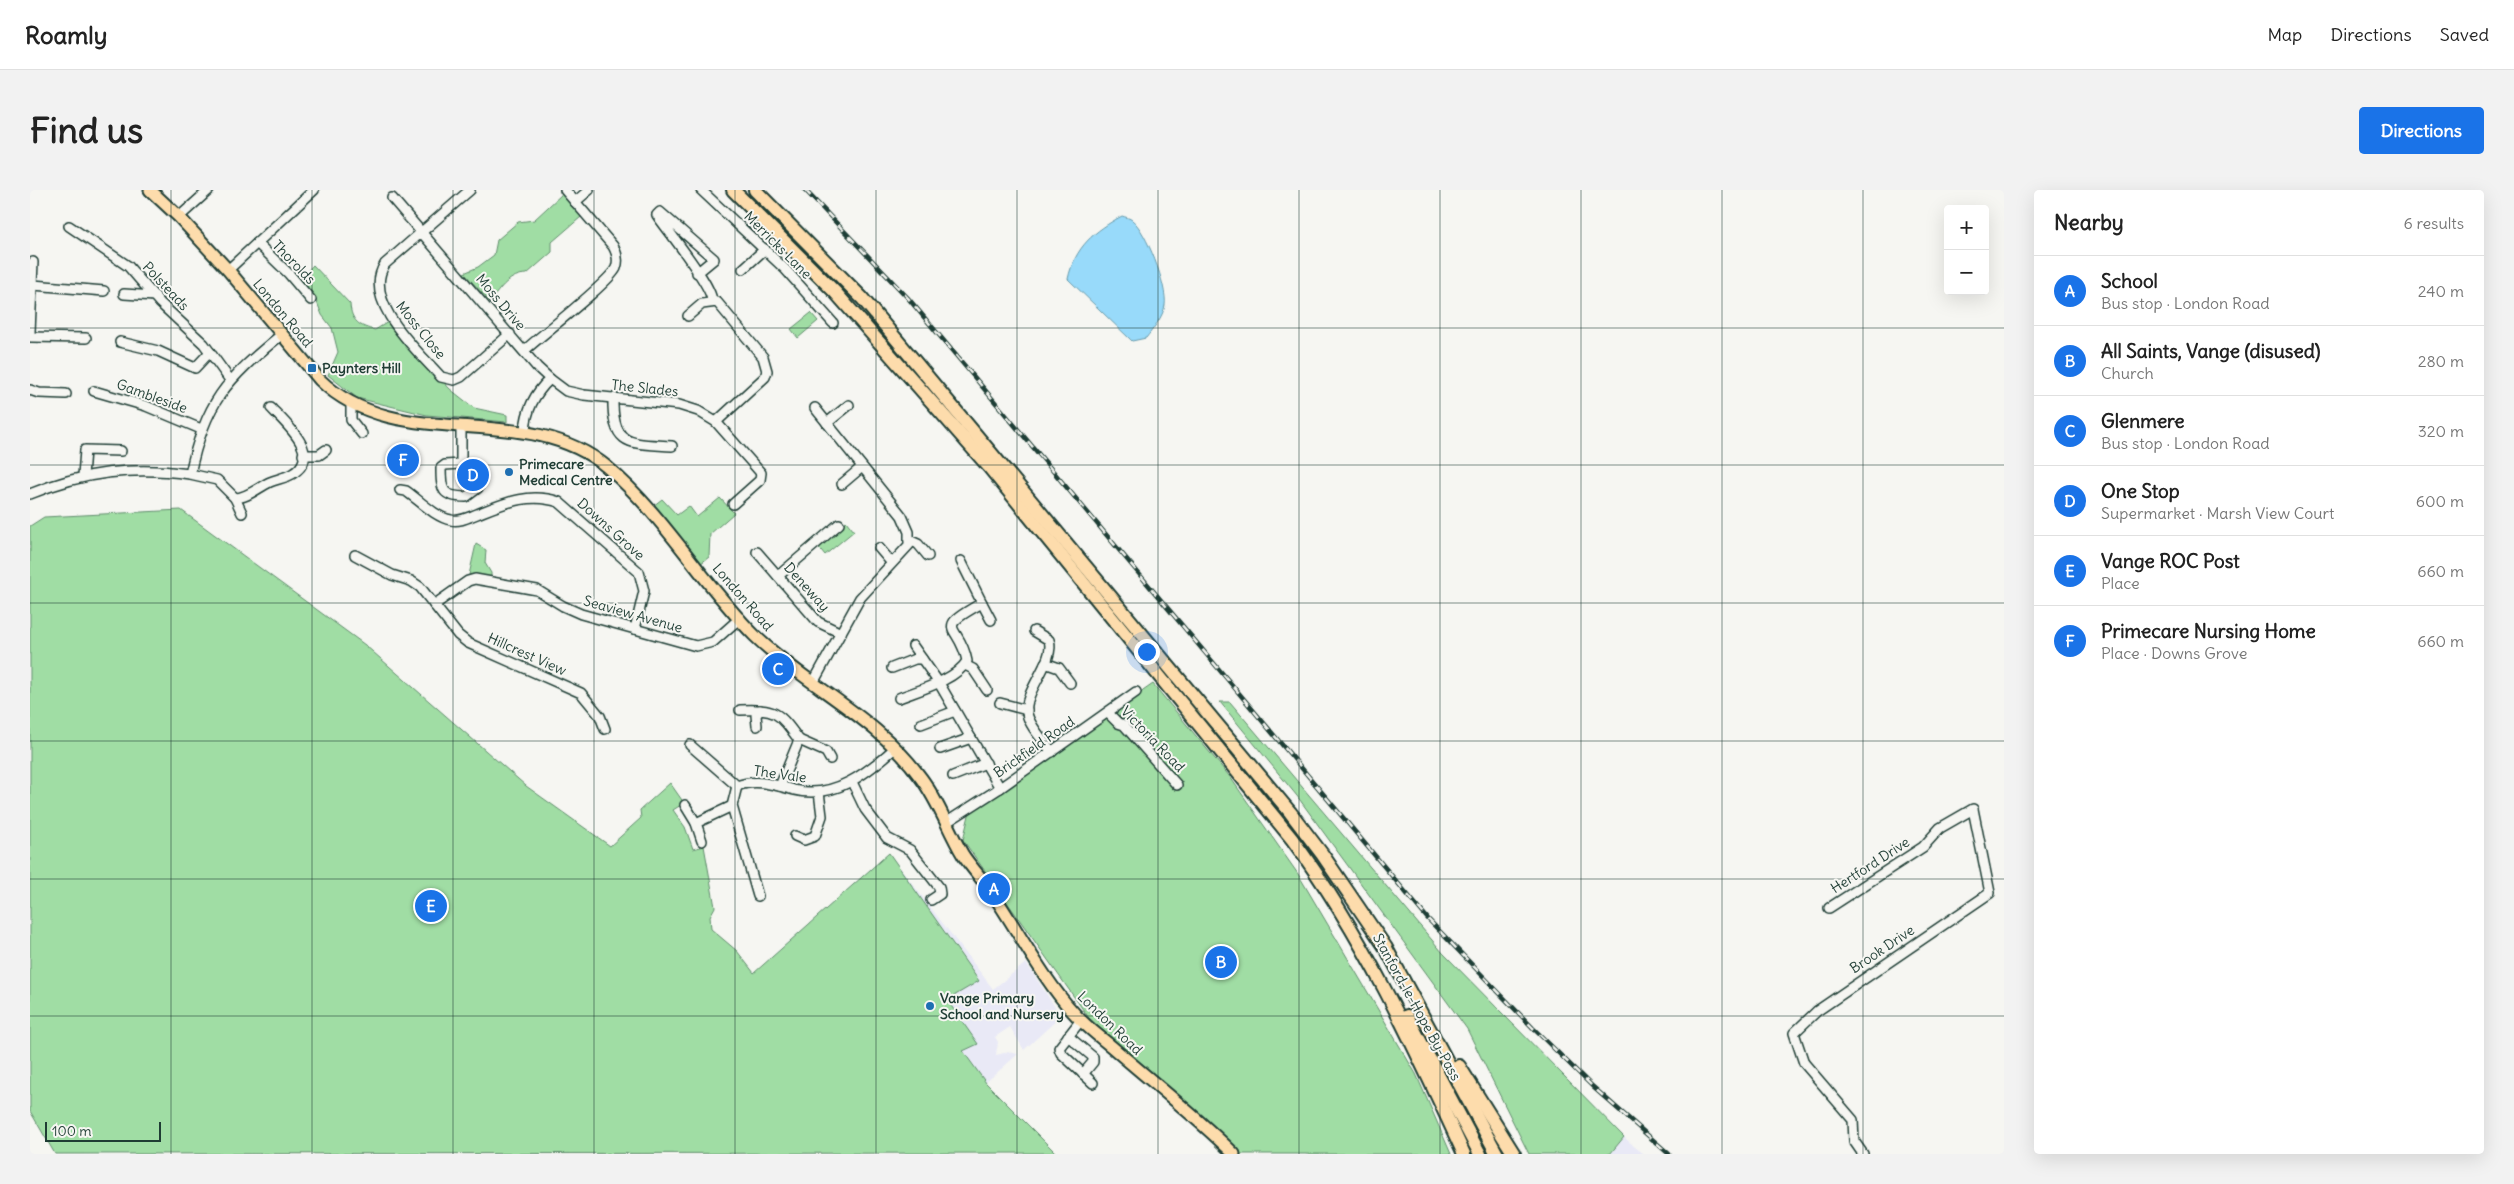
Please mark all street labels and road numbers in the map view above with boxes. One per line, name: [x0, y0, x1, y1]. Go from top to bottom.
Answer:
street label: Merricks Lane: [740, 207, 816, 283]
street label: Thorolds: [269, 236, 319, 288]
street label: Polsteads: [139, 258, 193, 314]
street label: Moss Drive: [472, 270, 530, 334]
street label: London Road: [249, 275, 317, 351]
street label: Moss Close: [392, 297, 450, 363]
street label: Gambleside: [114, 375, 190, 417]
street label: The Slades: [611, 376, 679, 400]
street label: Downs Grove: [574, 494, 648, 564]
street label: London Road: [709, 559, 777, 635]
street label: Deneway: [780, 559, 834, 615]
street label: Seaview Avenue: [581, 591, 685, 637]
street label: Hillcrest View: [485, 629, 569, 679]
street label: Victoria Road: [1117, 702, 1189, 776]
street label: Brickfield Road: [990, 712, 1078, 782]
street label: The Vale: [752, 761, 808, 787]
street label: Hertford Drive: [1827, 833, 1913, 897]
street label: Brook Drive: [1846, 921, 1918, 977]
street label: Stanford-le-Hope By-Pass: [1369, 930, 1465, 1084]
street label: London Road: [1074, 987, 1146, 1059]

